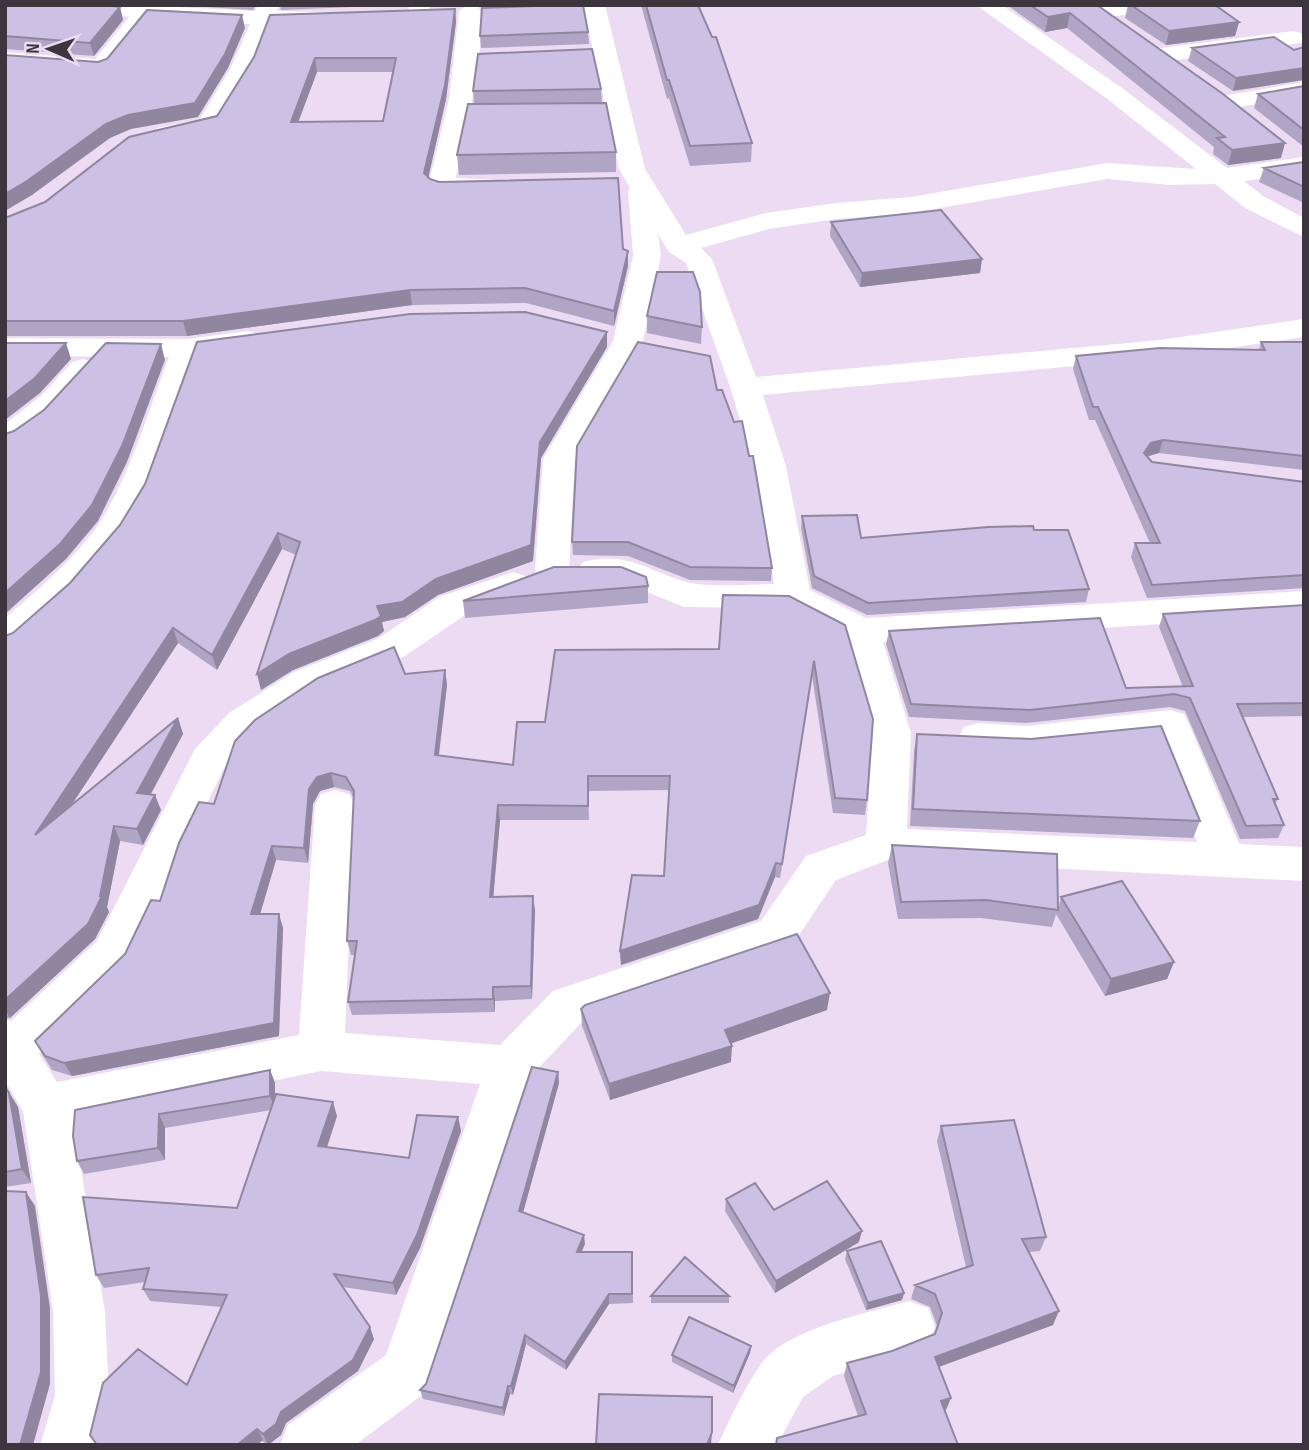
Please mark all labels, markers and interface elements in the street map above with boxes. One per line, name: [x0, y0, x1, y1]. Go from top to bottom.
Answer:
north arrow: [14, 14, 84, 84]
text: N: [22, 43, 45, 54]

